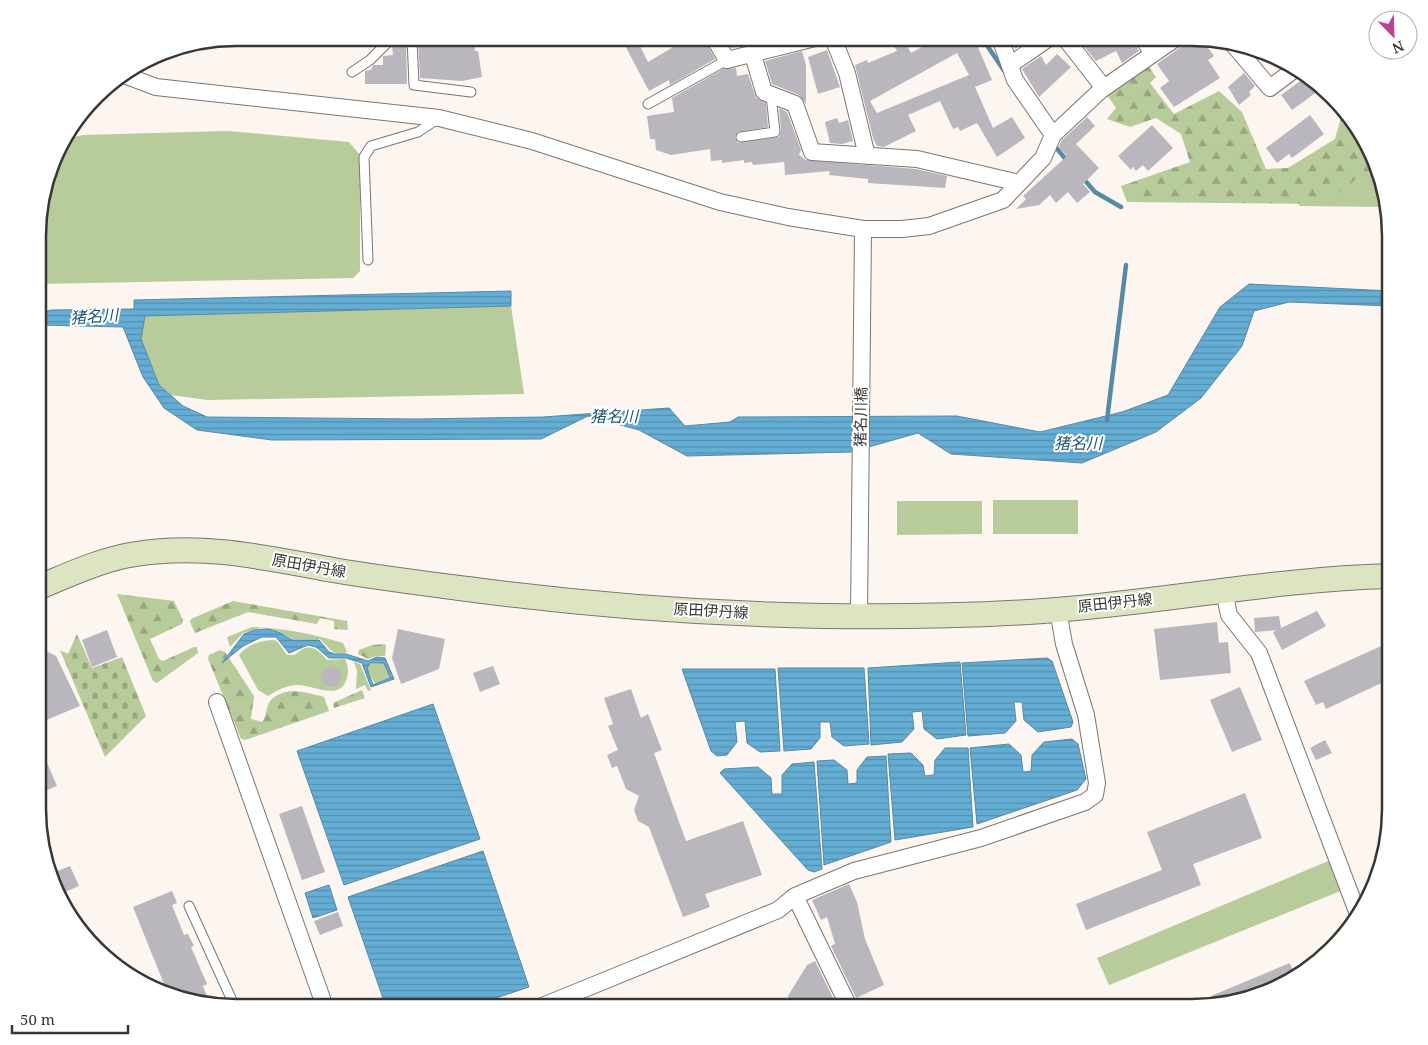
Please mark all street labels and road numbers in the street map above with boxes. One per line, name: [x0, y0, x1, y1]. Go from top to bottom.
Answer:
street label: 猪名川橋: [849, 387, 871, 447]
street label: 原田伊丹線: [270, 549, 348, 581]
street label: 原田伊丹線: [1077, 588, 1153, 616]
street label: 原田伊丹線: [673, 598, 749, 622]

